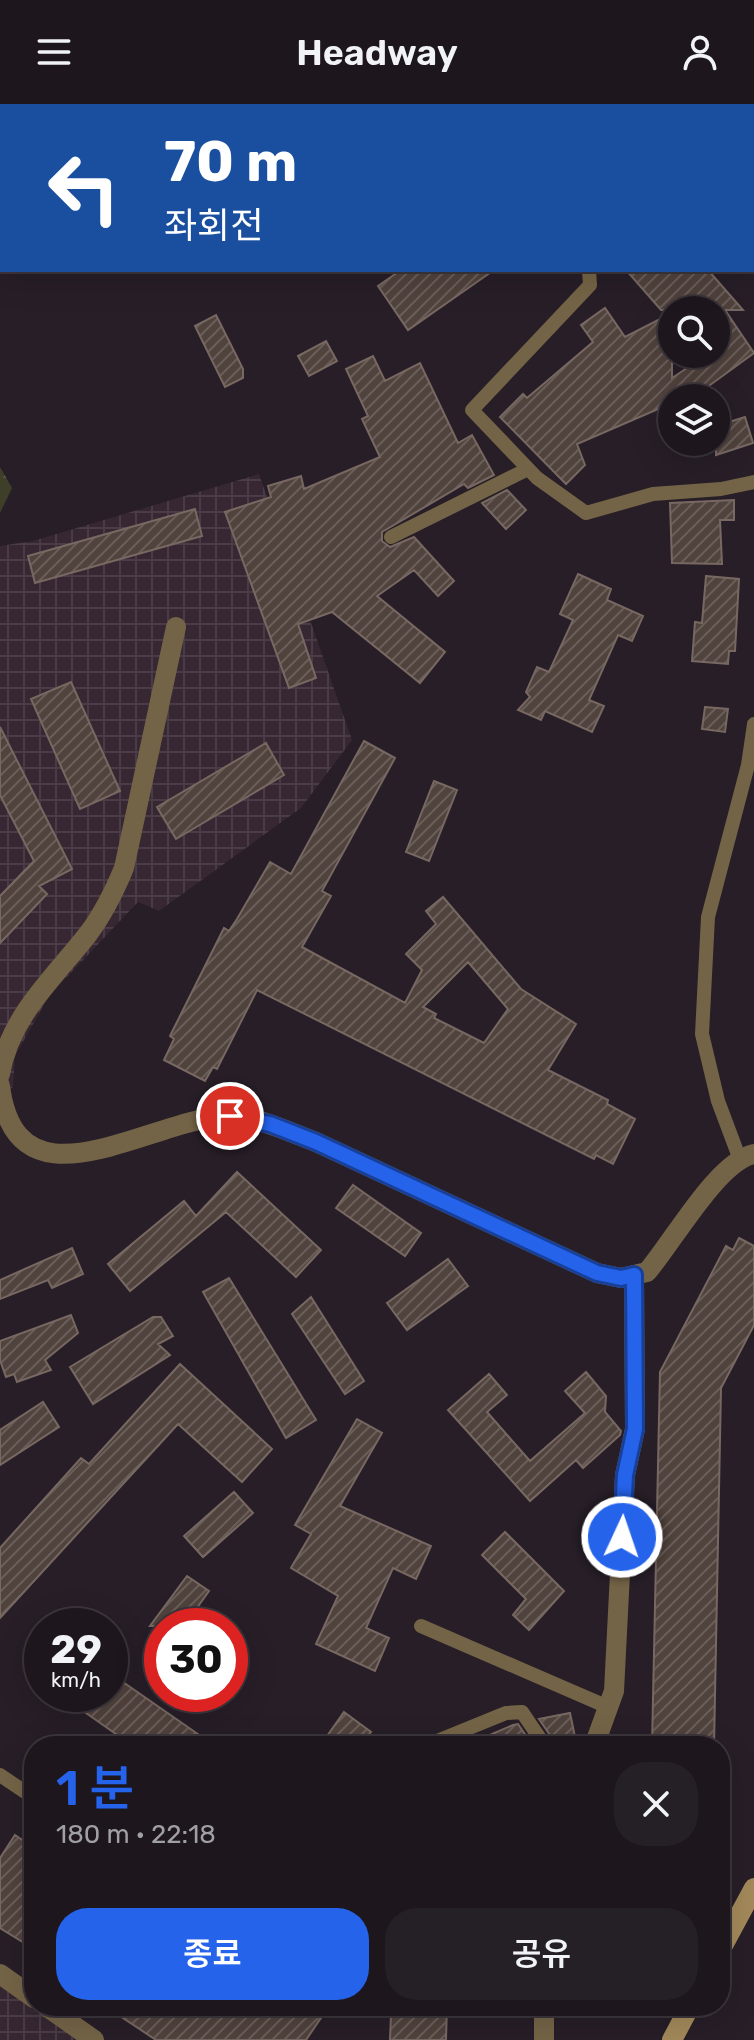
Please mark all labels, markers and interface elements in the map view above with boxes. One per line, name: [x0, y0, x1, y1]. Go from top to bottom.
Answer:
icon: menu: [32, 30, 76, 74]
icon: person: [678, 30, 722, 74]
text: Headway: [296, 31, 458, 74]
text: 70 m: [164, 129, 297, 195]
icon: left: [32, 136, 136, 240]
text: 좌회전: [164, 204, 263, 247]
map controls: [658, 296, 730, 456]
button: search: [658, 296, 730, 368]
button: layers: [658, 384, 730, 456]
pin: [196, 1082, 264, 1150]
icon: arrive: [208, 1094, 252, 1138]
position arrow: [580, 1495, 664, 1579]
speed limit sign: 30: [144, 1608, 248, 1712]
text: 29: [50, 1626, 102, 1673]
text: km/h: [51, 1668, 101, 1692]
text: 1 분: [56, 1760, 134, 1817]
button: close: [614, 1762, 698, 1846]
text: 180 m · 22:18: [56, 1819, 216, 1850]
button: 종료: [56, 1908, 369, 2000]
button: 공유: [385, 1908, 698, 2000]

